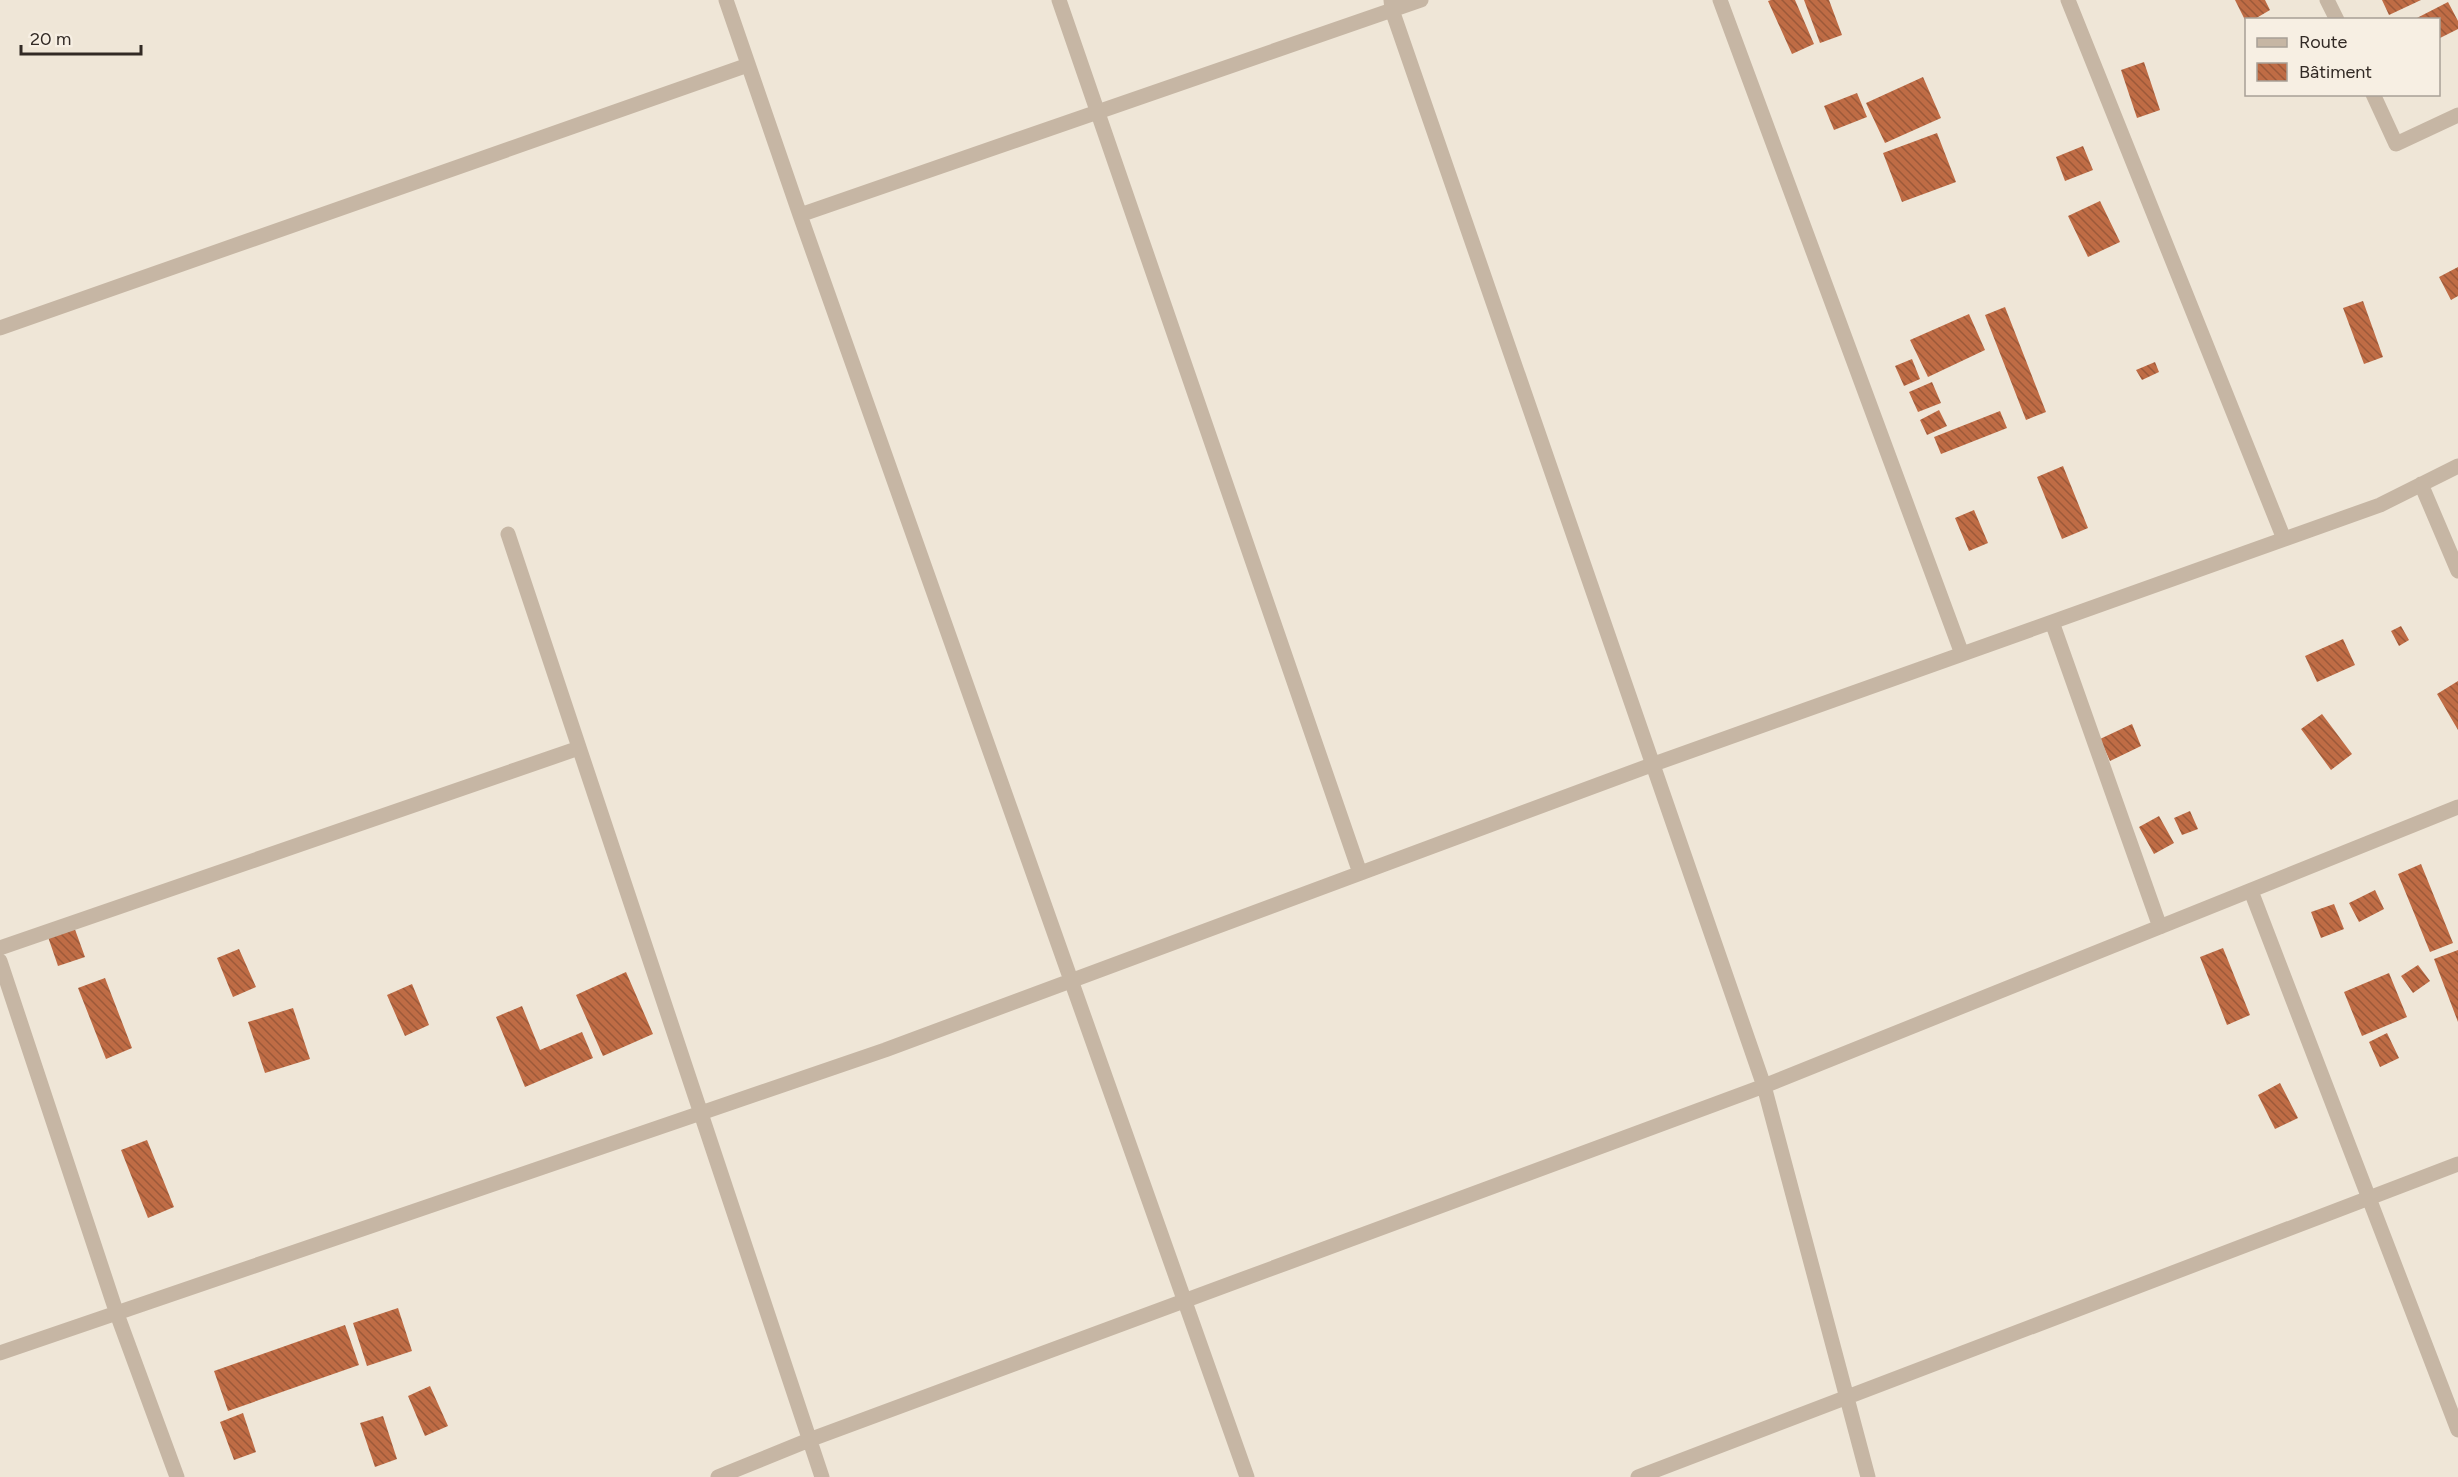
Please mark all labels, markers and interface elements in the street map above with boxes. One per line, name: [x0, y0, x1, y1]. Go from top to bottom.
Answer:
scale bar: [21, 18, 141, 56]
legend: [2245, 18, 2440, 96]
text: 20 m: [30, 28, 71, 50]
text: Route: [2299, 31, 2348, 53]
text: Bâtiment: [2299, 61, 2372, 83]

